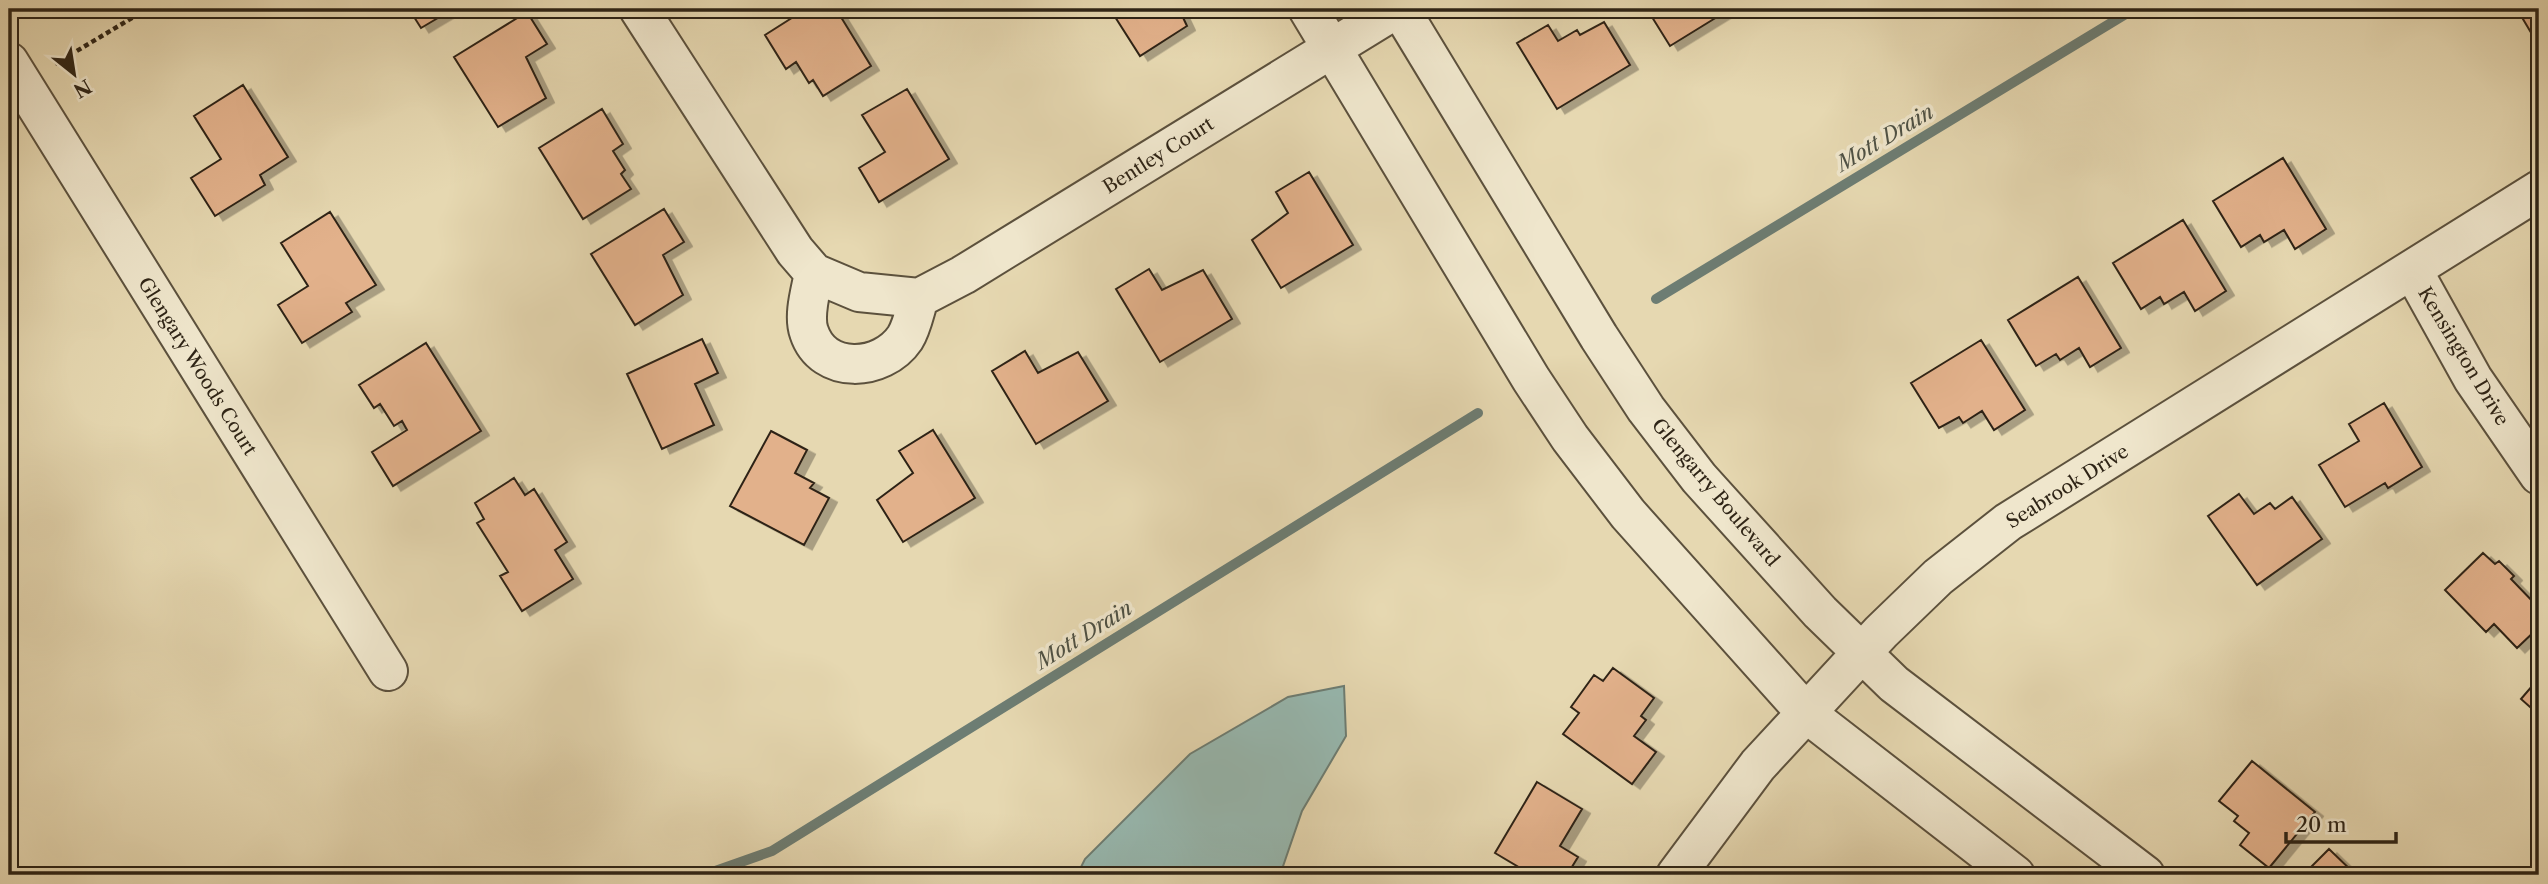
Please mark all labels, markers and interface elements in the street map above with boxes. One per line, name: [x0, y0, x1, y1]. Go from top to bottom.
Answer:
north arrow: [38, 38, 108, 108]
text: N: [69, 74, 95, 102]
water label: Mott Drain: [1829, 99, 1938, 178]
street label: Bentley Court: [1099, 112, 1218, 199]
street label: Glengary Woods Court: [133, 273, 262, 460]
street label: Kensington Drive: [2413, 283, 2514, 430]
street label: Glengarry Boulevard: [1647, 414, 1785, 571]
street label: Seabrook Drive: [2002, 440, 2133, 533]
water label: Mott Drain: [1028, 595, 1137, 676]
scale bar: [2286, 800, 2396, 844]
text: 20 m: [2296, 812, 2347, 837]

